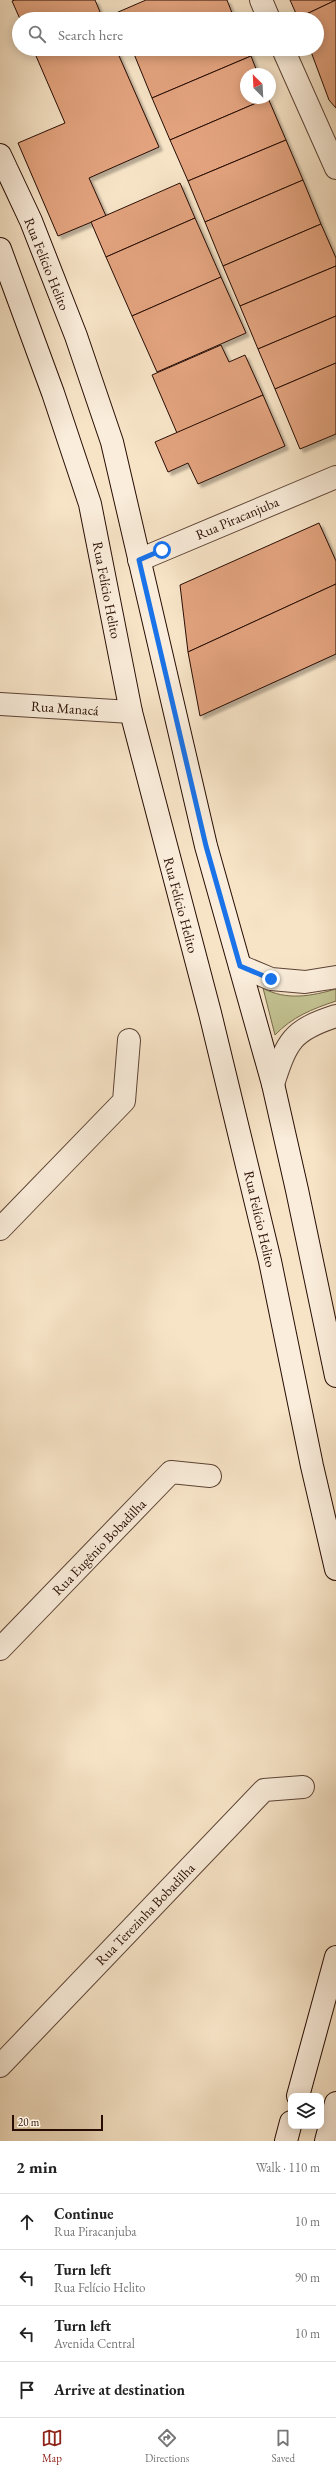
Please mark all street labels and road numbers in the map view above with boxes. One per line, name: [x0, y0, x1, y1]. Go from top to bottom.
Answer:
street label: Rua Felício Helito: [20, 215, 74, 313]
street label: Rua Piracanjuba: [193, 492, 282, 544]
street label: Rua Felício Helito: [89, 540, 125, 640]
street label: Rua Manacá: [31, 697, 100, 719]
street label: Rua Felício Helito: [160, 855, 202, 955]
street label: Rua Felício Helito: [240, 1169, 280, 1269]
street label: Rua Eugênio Bobadilha: [48, 1495, 150, 1599]
street label: Rua Terezinha Bobadilha: [92, 1859, 199, 1969]

